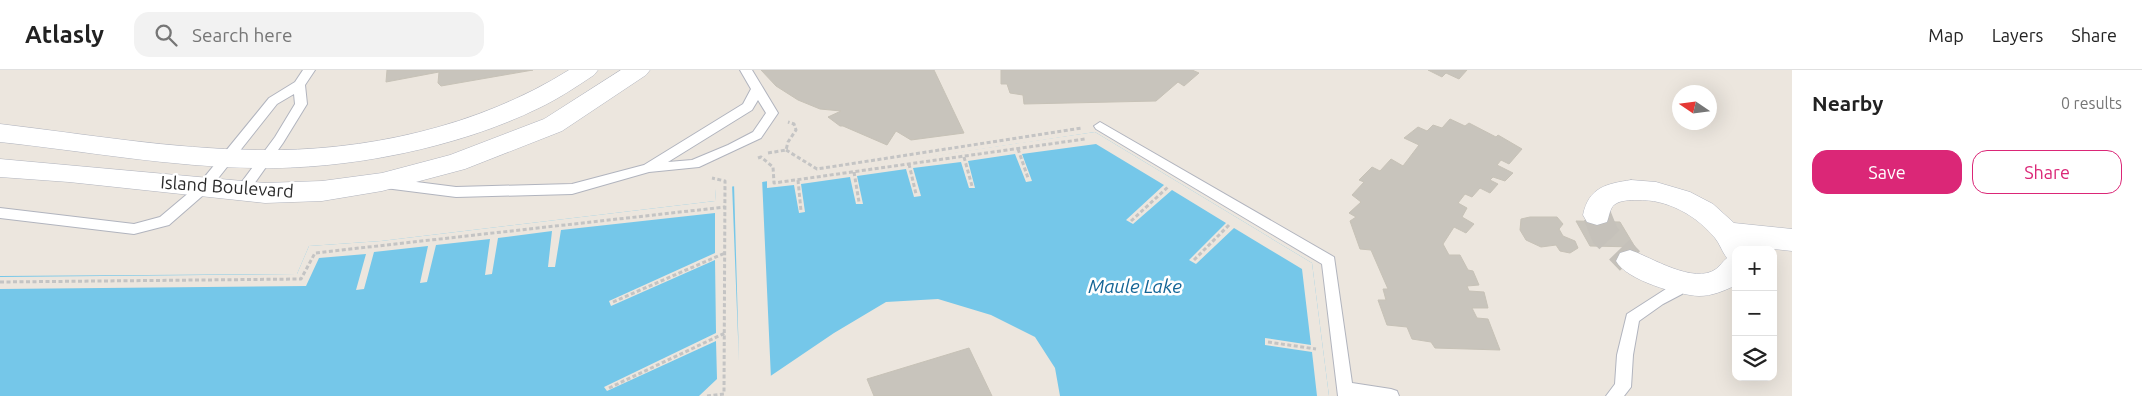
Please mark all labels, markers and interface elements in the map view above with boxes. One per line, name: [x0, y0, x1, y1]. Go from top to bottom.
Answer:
search box: [134, 12, 484, 57]
text: Atlasly: [25, 21, 104, 48]
icon: search: [152, 21, 180, 49]
text: Search here: [192, 24, 292, 46]
text: Map: [1928, 25, 1964, 45]
text: Layers: [1992, 25, 2043, 45]
text: Share: [2071, 25, 2117, 45]
north arrow: [1672, 85, 1717, 130]
text: Nearby: [1812, 91, 1883, 115]
text: 0 results: [2061, 94, 2122, 112]
button: Save: [1812, 150, 1962, 194]
button: Share: [1972, 150, 2122, 194]
street label: Island Boulevard: [160, 171, 294, 201]
map controls: [1732, 246, 1777, 381]
button: +: [1732, 246, 1777, 291]
water label: Maule Lake: [1088, 275, 1182, 297]
button: −: [1732, 291, 1777, 336]
button: layers: [1732, 336, 1777, 381]

